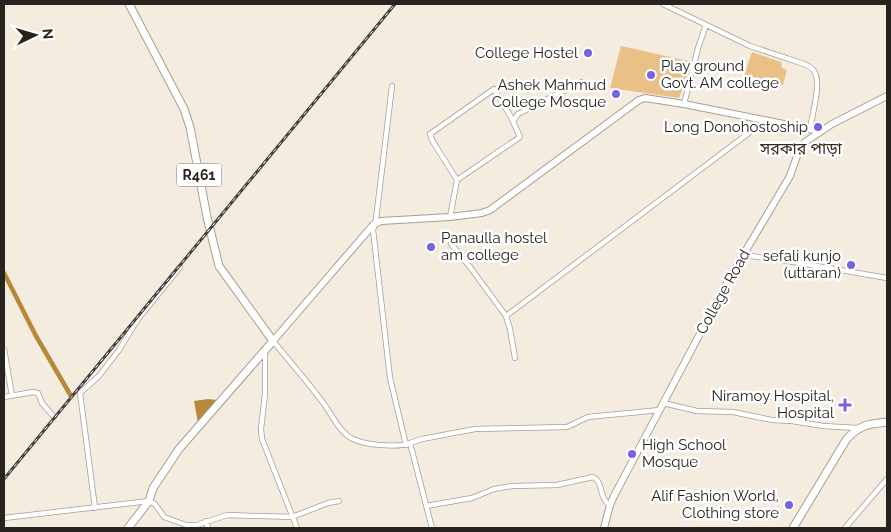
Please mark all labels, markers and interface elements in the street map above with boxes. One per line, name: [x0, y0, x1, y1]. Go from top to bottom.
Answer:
north arrow: [10, 10, 60, 60]
text: N: [40, 28, 56, 40]
place label: College Hostel: [475, 44, 579, 62]
marker: College Hostel: [582, 47, 594, 59]
place label: Play ground Govt. AM college: [661, 57, 779, 92]
marker: Play ground Govt. AM college: [645, 69, 657, 81]
place label: Ashek Mahmud College Mosque: [492, 76, 606, 111]
marker: Ashek Mahmud College Mosque: [610, 88, 622, 100]
place label: Long Donohostoship: [664, 118, 808, 136]
marker: Long Donohostoship: [812, 121, 824, 133]
district label: সরকার পাড়া: [759, 139, 843, 158]
road number: R461: [176, 164, 222, 186]
place label: Panaulla hostel am college: [441, 229, 548, 264]
marker: Panaulla hostel am college: [425, 241, 437, 253]
street label: College Road: [692, 247, 754, 337]
place label: sefali kunjo (uttaran): [763, 247, 841, 282]
marker: sefali kunjo (uttaran): [845, 259, 857, 271]
place label: Niramoy Hospital, Hospital: [711, 387, 835, 422]
marker: Niramoy Hospital, Hospital: [838, 398, 852, 412]
place label: High School Mosque: [642, 436, 727, 471]
marker: High School Mosque: [626, 448, 638, 460]
place label: Alif Fashion World, Clothing store: [651, 487, 779, 522]
marker: Alif Fashion World, Clothing store: [783, 499, 795, 511]

